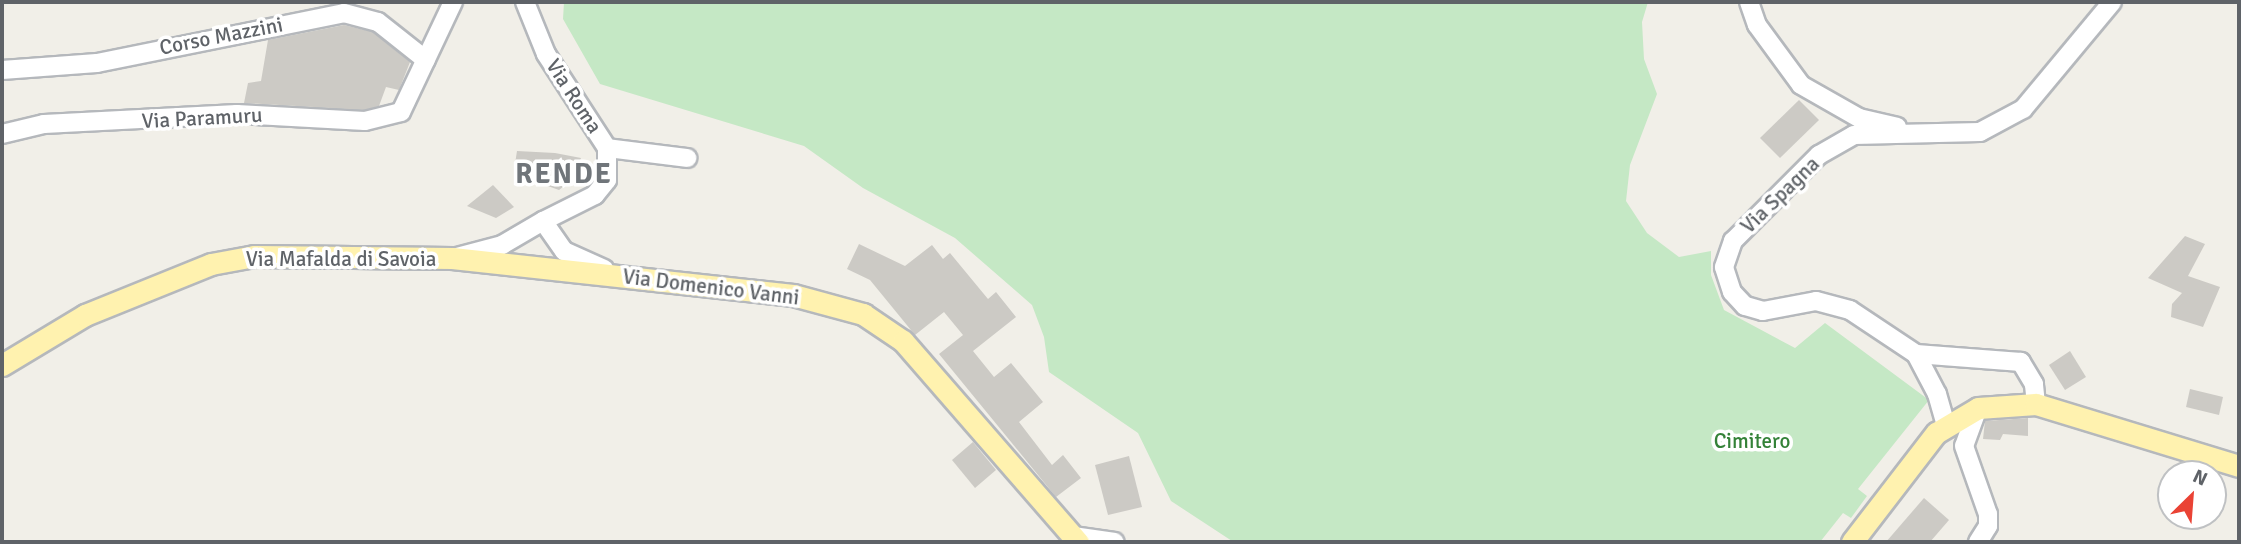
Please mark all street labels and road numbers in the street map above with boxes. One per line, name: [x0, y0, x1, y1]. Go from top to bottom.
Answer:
street label: Corso Mazzini: [157, 12, 285, 60]
street label: Via Roma: [541, 54, 607, 138]
street label: Via Paramuru: [141, 102, 263, 134]
street label: Via Spagna: [1735, 151, 1825, 239]
street label: Via Mafalda di Savoia: [246, 246, 436, 272]
street label: Via Domenico Vanni: [621, 264, 801, 310]

